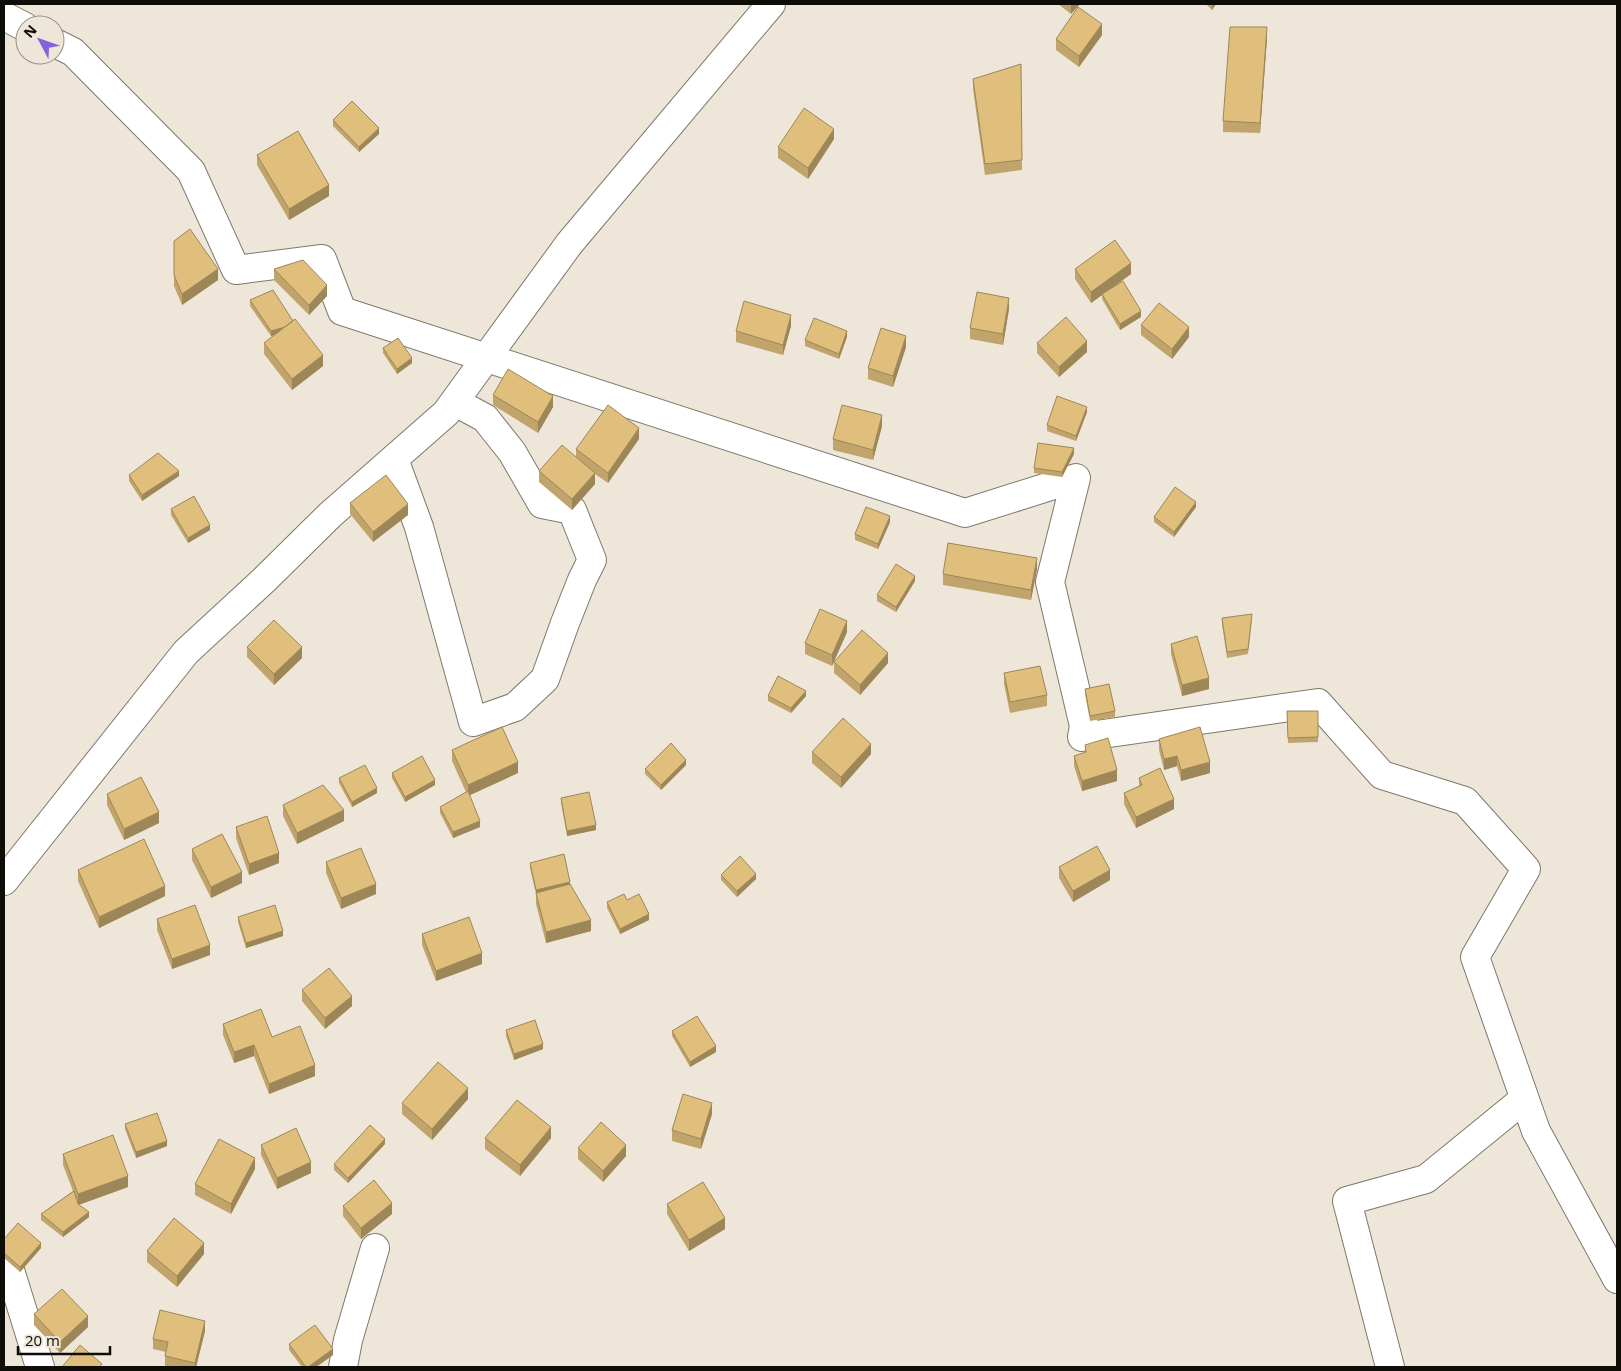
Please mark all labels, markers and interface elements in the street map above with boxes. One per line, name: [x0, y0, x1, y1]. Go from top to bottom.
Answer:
north arrow: [15, 15, 65, 65]
text: N: [19, 21, 41, 42]
scale bar: [18, 1324, 110, 1356]
text: 20 m: [25, 1330, 60, 1350]

